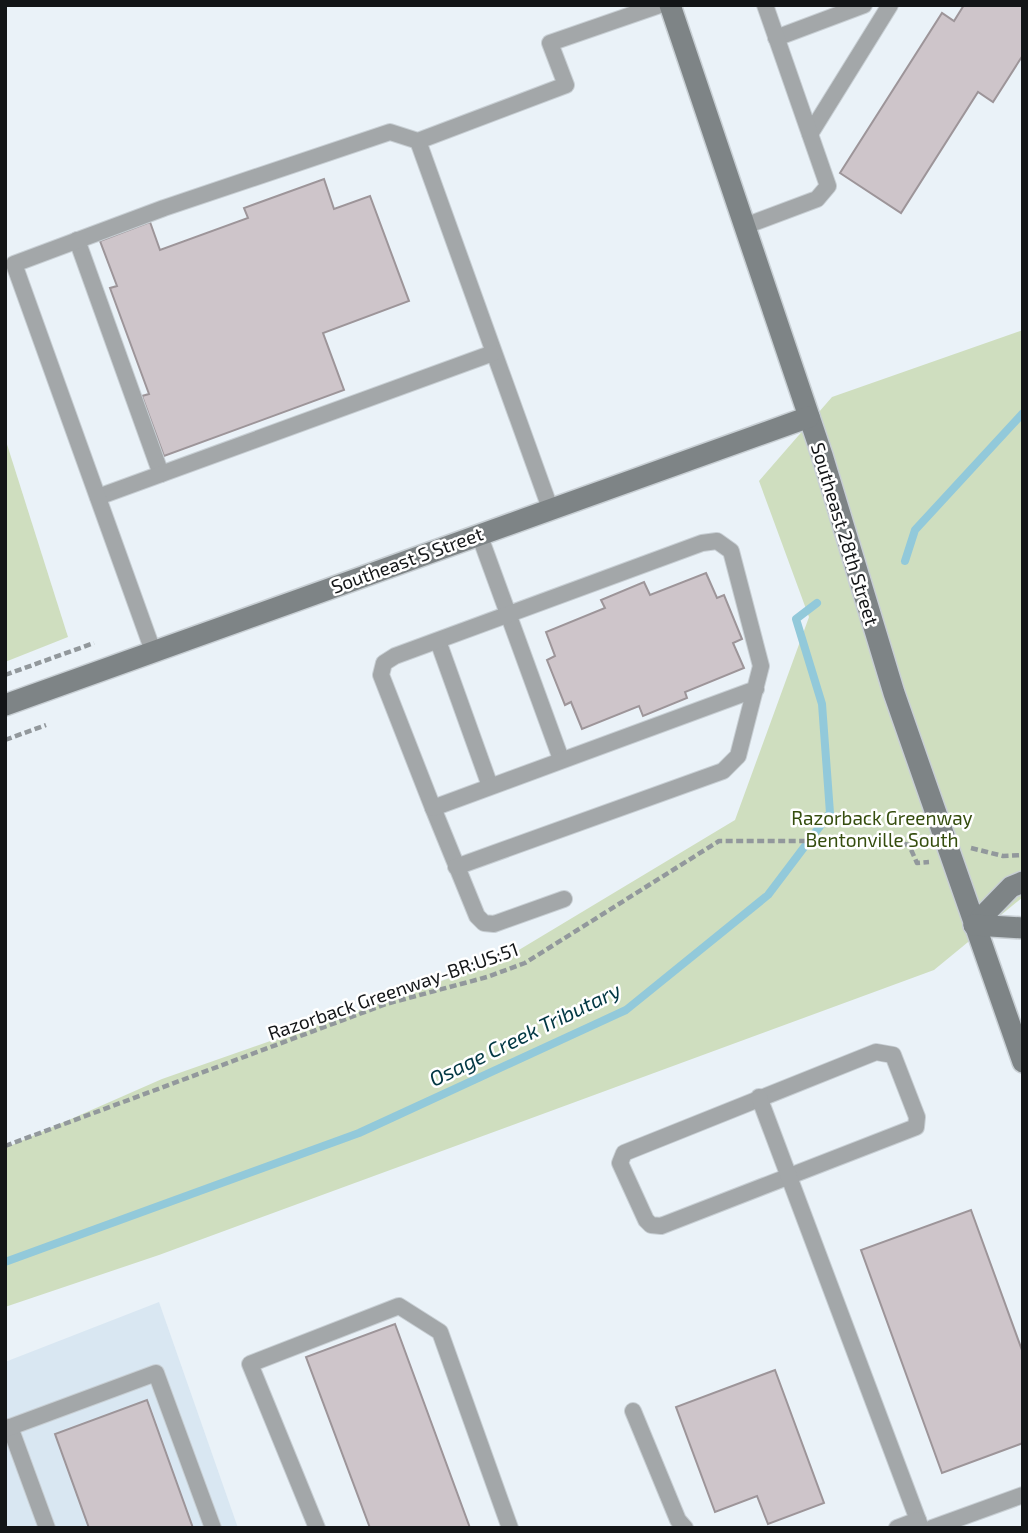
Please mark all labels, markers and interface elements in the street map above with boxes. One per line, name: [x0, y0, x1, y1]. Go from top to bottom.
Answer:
street label: Southeast 28th Street: [807, 440, 884, 628]
street label: Southeast S Street: [328, 521, 486, 598]
park label: Razorback Greenway Bentonville South: [791, 806, 973, 851]
street label: Razorback Greenway-BR:US:51: [265, 937, 521, 1044]
water label: Osage Creek Tributary: [425, 976, 625, 1092]

